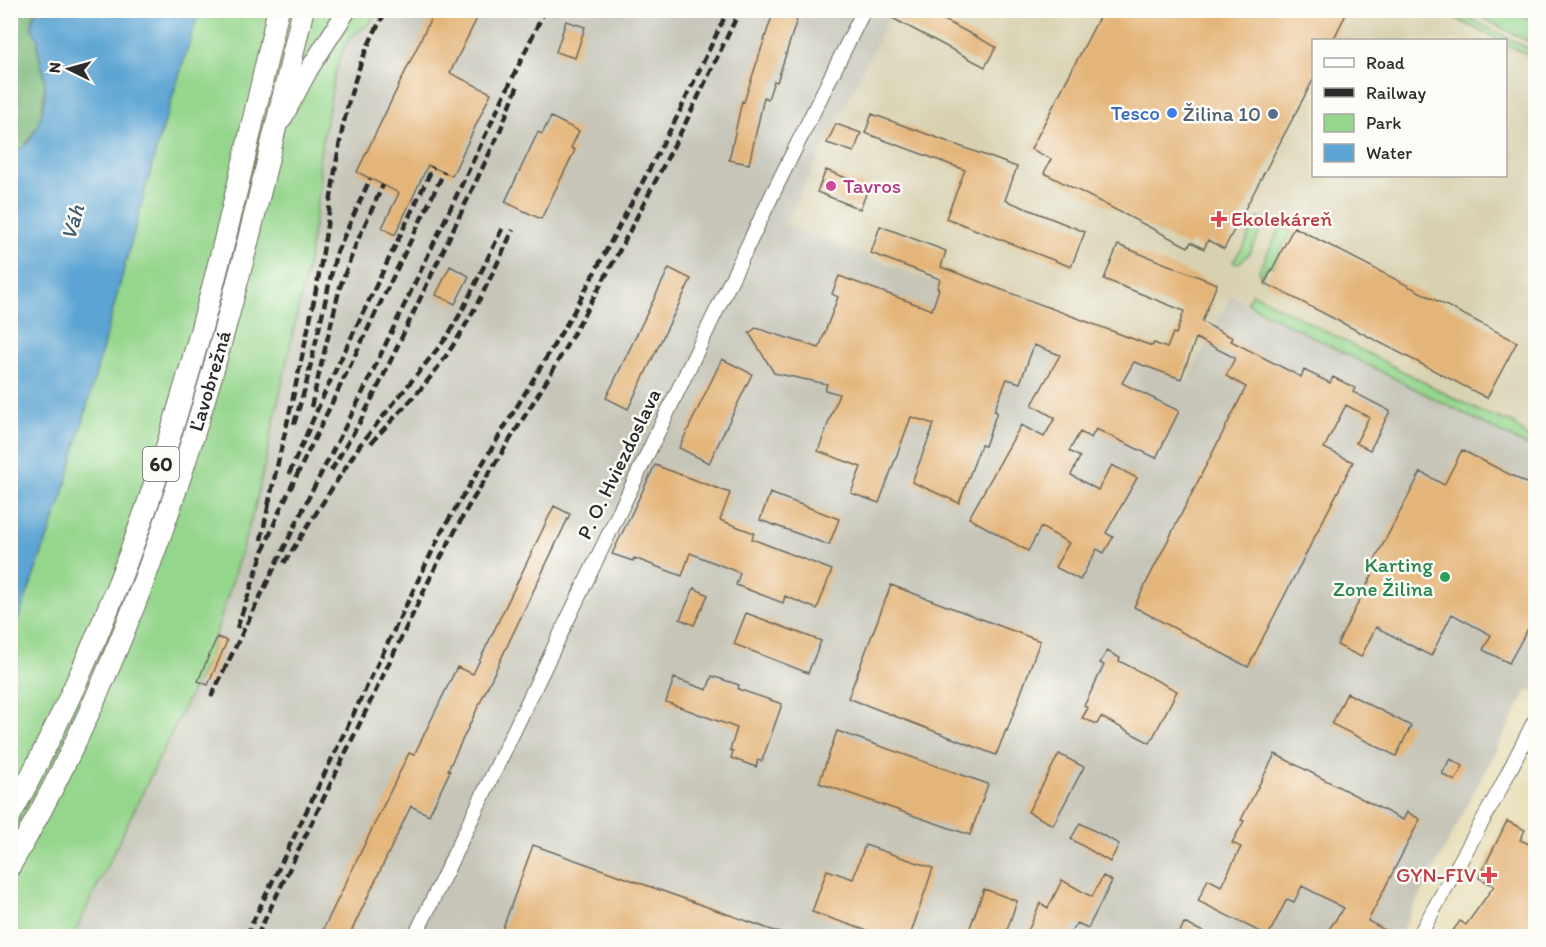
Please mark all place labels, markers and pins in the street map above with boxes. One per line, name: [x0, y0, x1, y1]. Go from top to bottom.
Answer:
place label: Tesco: [1111, 100, 1160, 125]
place label: Žilina 10: [1183, 101, 1261, 126]
marker: Tesco: [1165, 106, 1179, 120]
marker: Žilina 10: [1266, 107, 1280, 121]
place label: Tavros: [843, 173, 901, 198]
marker: Tavros: [824, 179, 838, 193]
place label: Ekolekáreň: [1231, 206, 1332, 231]
marker: Ekolekáreň: [1212, 212, 1226, 226]
place label: Karting Zone Žilina: [1333, 552, 1433, 601]
marker: Karting Zone Žilina: [1438, 570, 1452, 584]
place label: GYN-FIV: [1396, 862, 1477, 887]
marker: GYN-FIV: [1480, 866, 1498, 884]

